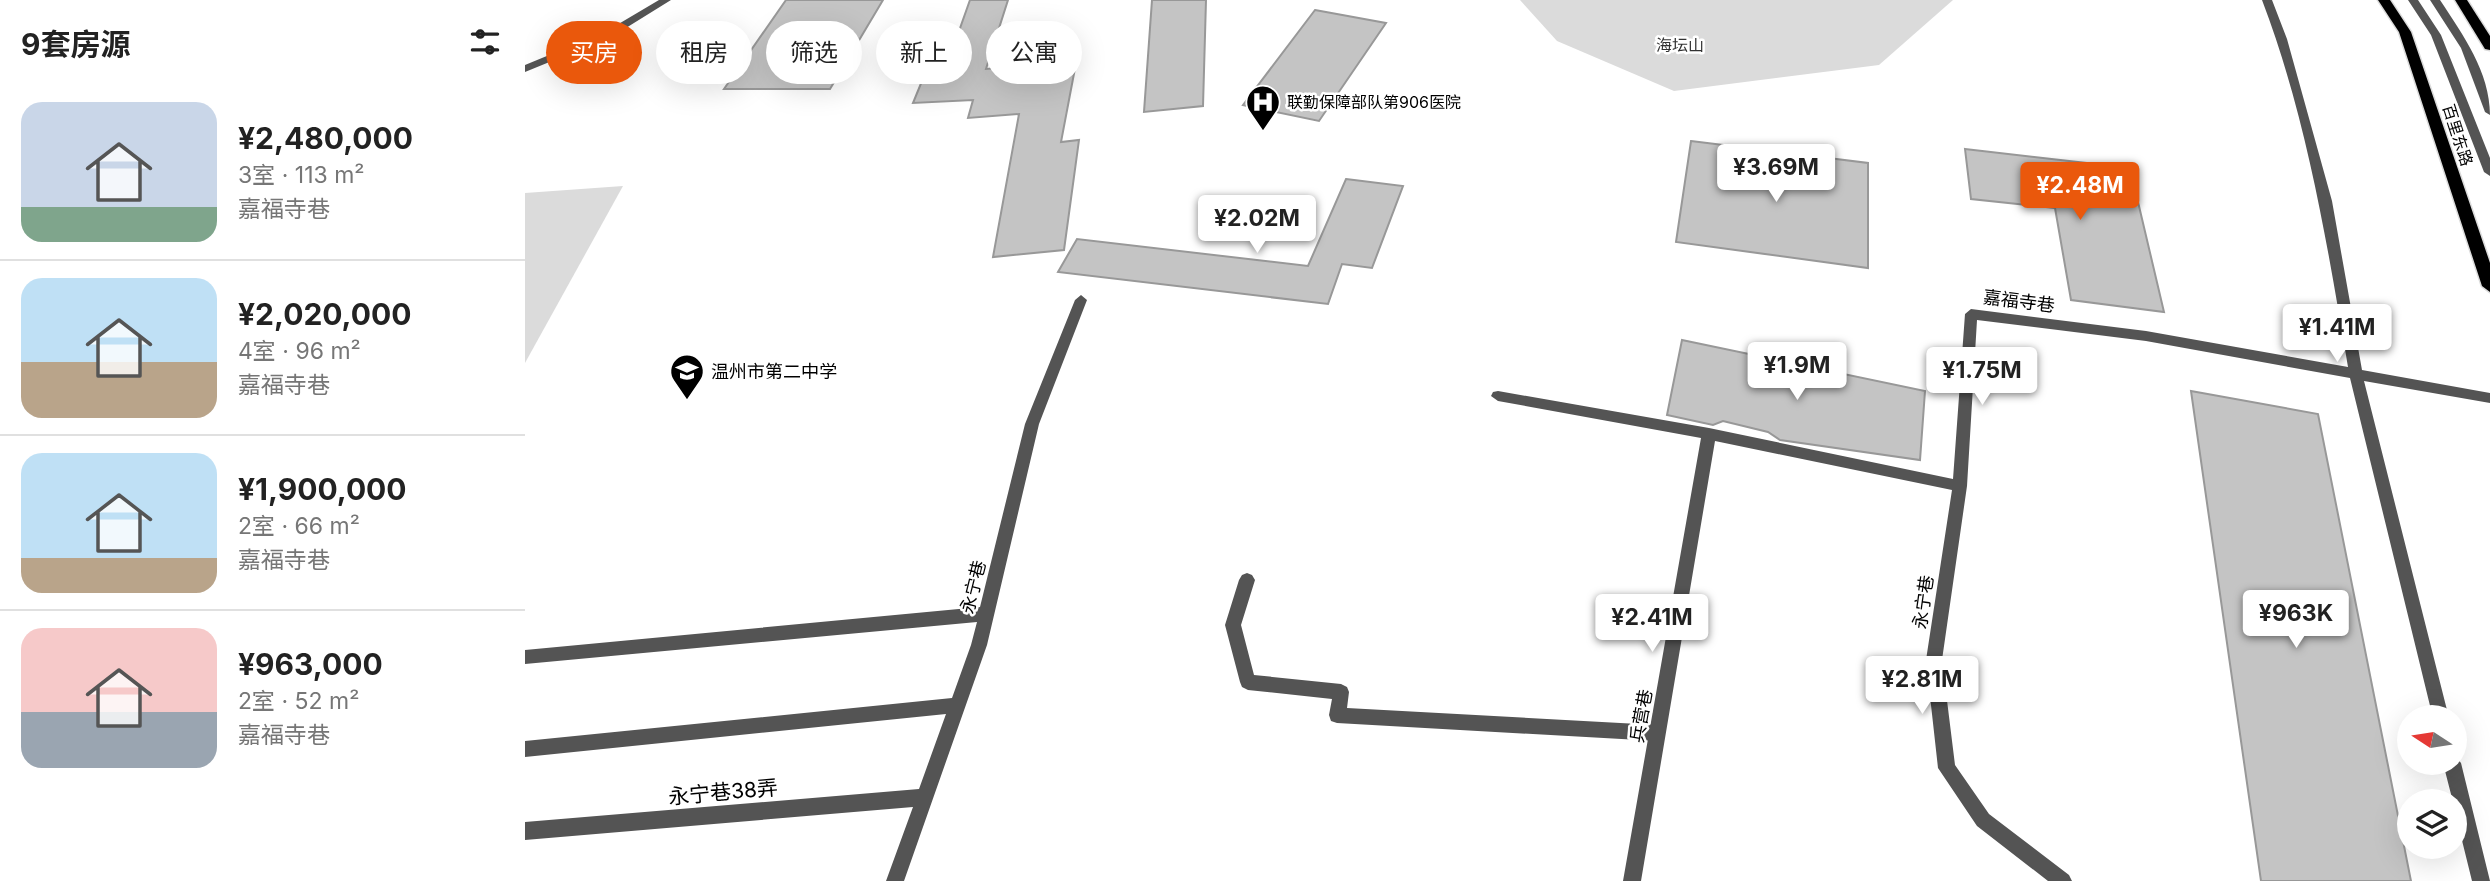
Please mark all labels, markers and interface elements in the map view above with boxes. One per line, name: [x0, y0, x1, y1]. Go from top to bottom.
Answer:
chip: 买房: [546, 21, 642, 84]
chip: 租房: [656, 21, 752, 84]
chip: 筛选: [766, 21, 862, 84]
chip: 新上: [876, 21, 972, 84]
chip: 公寓: [986, 21, 1082, 84]
icon: filters: [466, 23, 504, 61]
text: 9套房源: [21, 26, 130, 62]
park label: 海坛山: [1656, 35, 1704, 55]
hospital icon: 联勤保障部队第906医院: [1244, 83, 1282, 132]
place label: 联勤保障部队第906医院: [1287, 92, 1461, 112]
street label: 百里东路: [2439, 101, 2477, 169]
text: ¥2,480,000: [238, 120, 413, 156]
icon: home: [77, 130, 161, 214]
pin: ¥3.69M: [1719, 144, 1833, 204]
text: ¥3.69M: [1733, 153, 1819, 181]
text: 3室 · 113 m²: [238, 161, 364, 189]
pin: ¥2.48M: [2023, 162, 2137, 222]
text: ¥2.48M: [2036, 171, 2124, 199]
text: 嘉福寺巷: [238, 195, 330, 223]
pin: ¥2.02M: [1200, 196, 1314, 255]
text: ¥2.02M: [1214, 204, 1300, 232]
street label: 嘉福寺巷: [1982, 286, 2056, 316]
text: ¥2,020,000: [238, 296, 411, 332]
pin: ¥1.41M: [2280, 304, 2394, 364]
icon: home: [77, 306, 161, 390]
text: ¥1.41M: [2299, 313, 2375, 341]
text: 4室 · 96 m²: [238, 337, 361, 365]
pin: ¥1.9M: [1748, 342, 1846, 402]
pin: ¥1.75M: [1925, 348, 2039, 407]
text: ¥1.9M: [1764, 351, 1830, 379]
school or university icon: 温州市第二中学: [668, 352, 706, 401]
text: ¥1.75M: [1942, 356, 2022, 384]
place label: 温州市第二中学: [711, 361, 837, 382]
text: 嘉福寺巷: [238, 371, 330, 399]
text: ¥1,900,000: [238, 471, 407, 507]
icon: home: [77, 481, 161, 565]
text: 2室 · 66 m²: [238, 512, 360, 540]
text: 嘉福寺巷: [238, 546, 330, 574]
street label: 永宁巷: [956, 558, 990, 616]
street label: 永宁巷: [1909, 574, 1937, 630]
pin: ¥963K: [2247, 590, 2345, 650]
pin: ¥2.41M: [1595, 594, 1709, 654]
text: ¥963K: [2259, 599, 2333, 627]
text: ¥2.41M: [1611, 603, 1693, 631]
text: ¥963,000: [238, 646, 383, 682]
icon: home: [77, 656, 161, 740]
pin: ¥2.81M: [1865, 656, 1979, 716]
text: ¥2.81M: [1882, 665, 1962, 693]
text: 2室 · 52 m²: [238, 687, 359, 715]
street label: 兵营巷: [1626, 688, 1656, 744]
north arrow: [2397, 705, 2467, 775]
map controls: [2397, 705, 2467, 859]
text: 嘉福寺巷: [238, 721, 330, 749]
street label: 永宁巷38弄: [667, 775, 779, 809]
button: layers: [2397, 789, 2467, 859]

